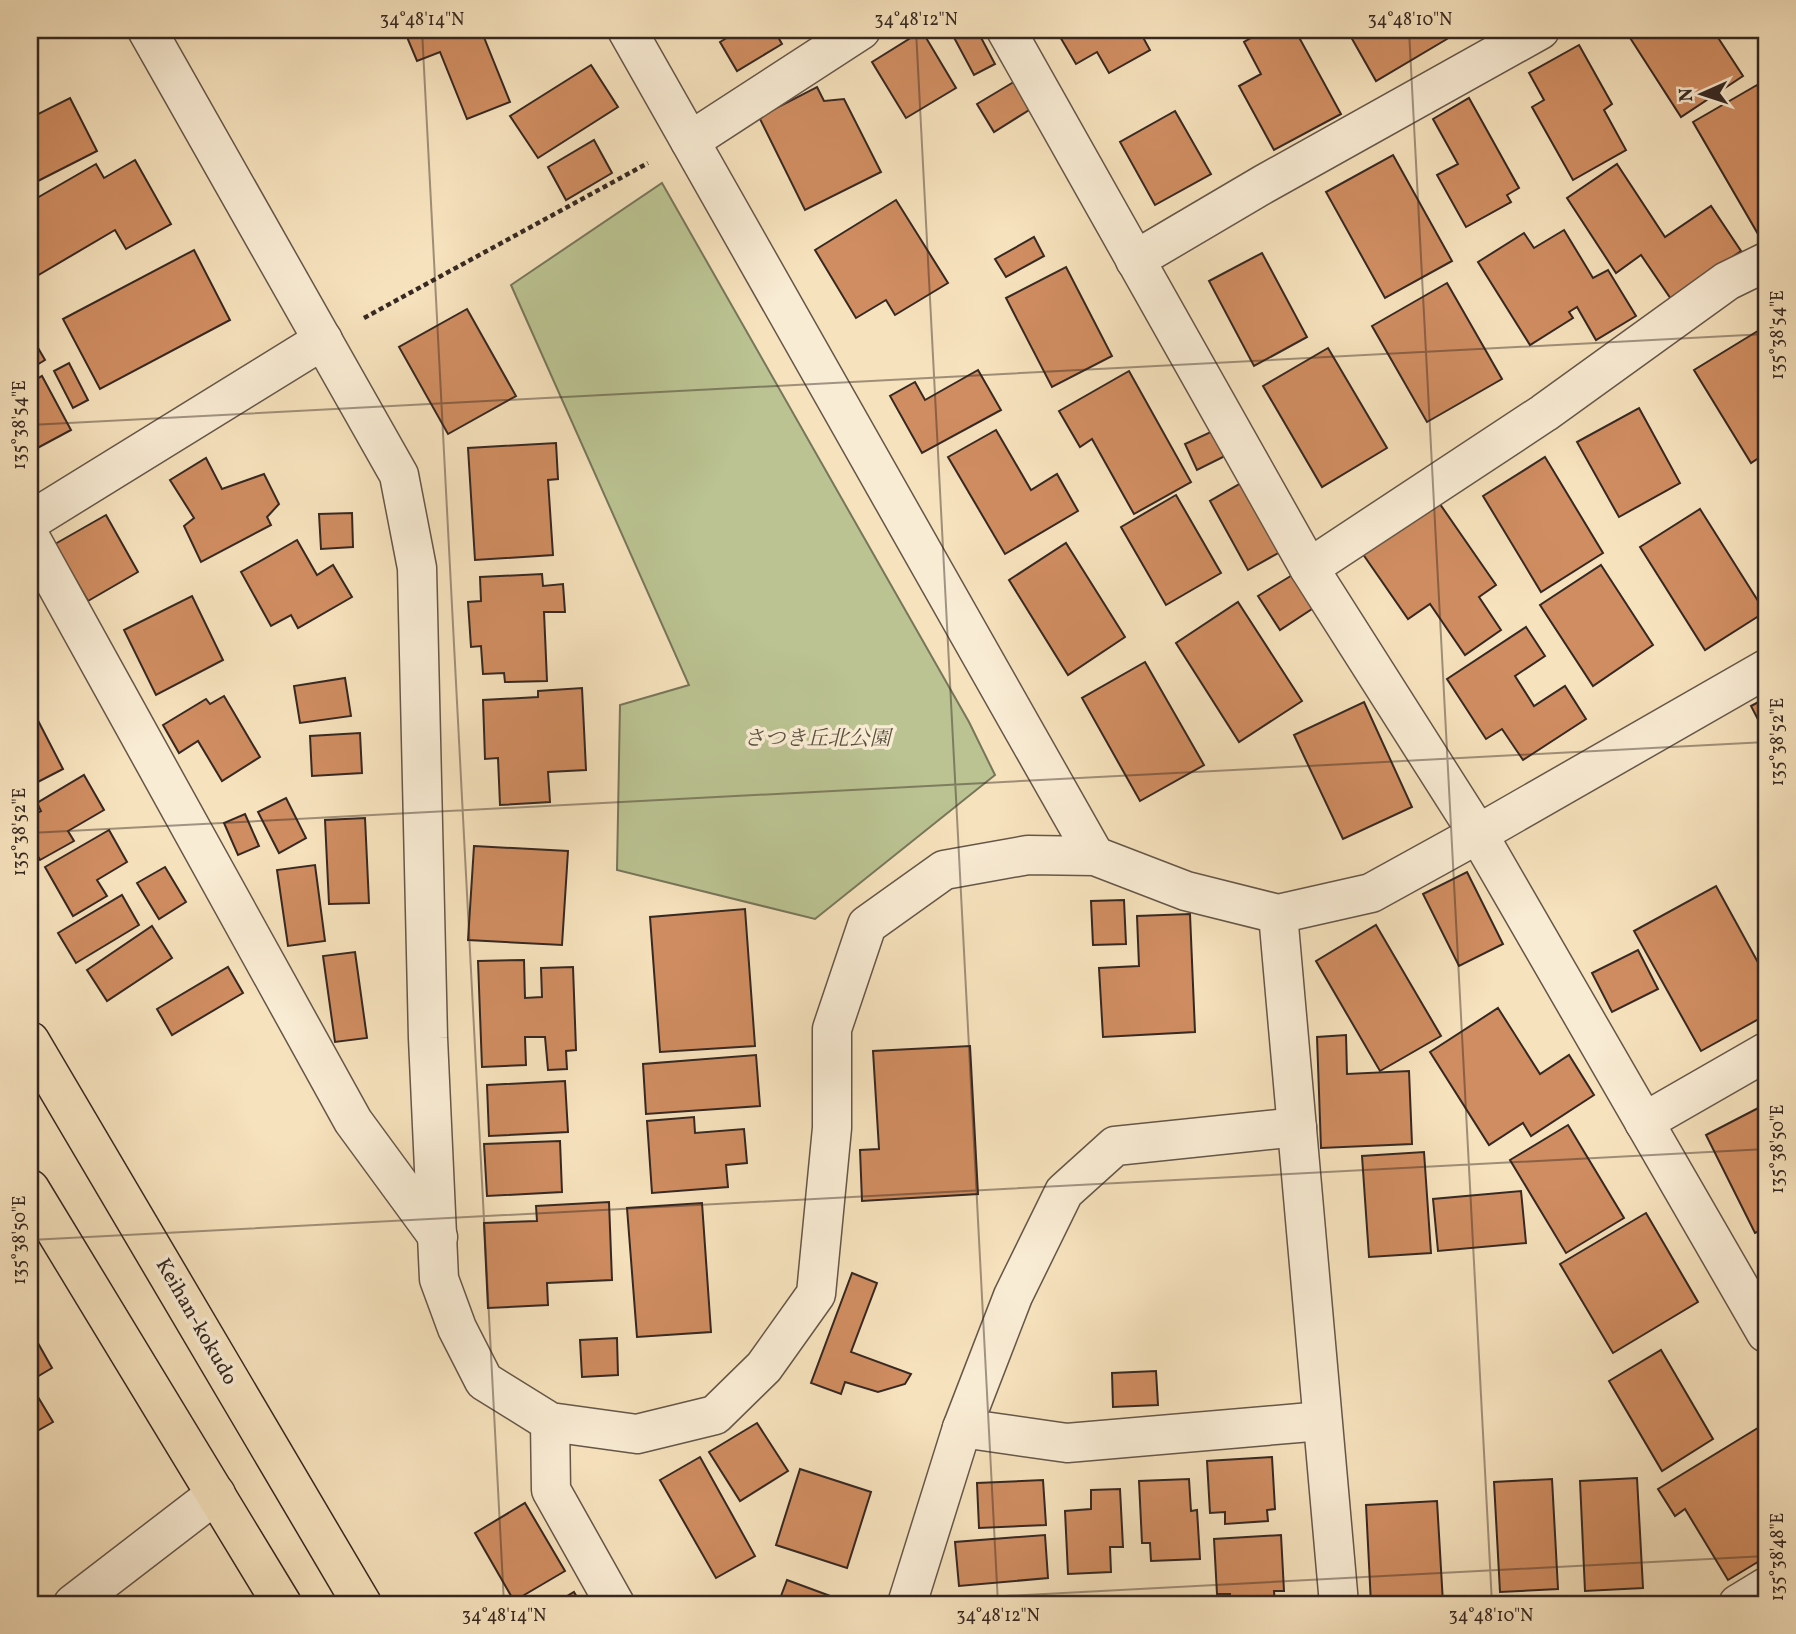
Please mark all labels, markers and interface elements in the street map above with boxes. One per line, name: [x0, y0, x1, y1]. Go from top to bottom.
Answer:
text: 34°48'14"N: [380, 8, 464, 33]
text: 34°48'12"N: [874, 8, 958, 33]
text: 34°48'10"N: [1368, 8, 1452, 33]
north arrow: [1666, 60, 1736, 130]
text: N: [1674, 87, 1700, 102]
text: 135°38'54"E: [1766, 290, 1791, 380]
text: 135°38'54"E: [8, 380, 33, 470]
text: 135°38'52"E: [1766, 698, 1791, 786]
park label: さつき丘北公園: [744, 725, 893, 754]
text: 135°38'52"E: [8, 788, 33, 876]
text: 135°38'50"E: [1766, 1104, 1791, 1194]
text: 135°38'50"E: [8, 1195, 33, 1285]
street label: Keihan-kokudo: [148, 1253, 244, 1391]
text: 135°38'48"E: [1766, 1513, 1791, 1601]
text: 34°48'14"N: [462, 1604, 546, 1629]
text: 34°48'12"N: [956, 1604, 1040, 1629]
text: 34°48'10"N: [1449, 1604, 1533, 1629]

